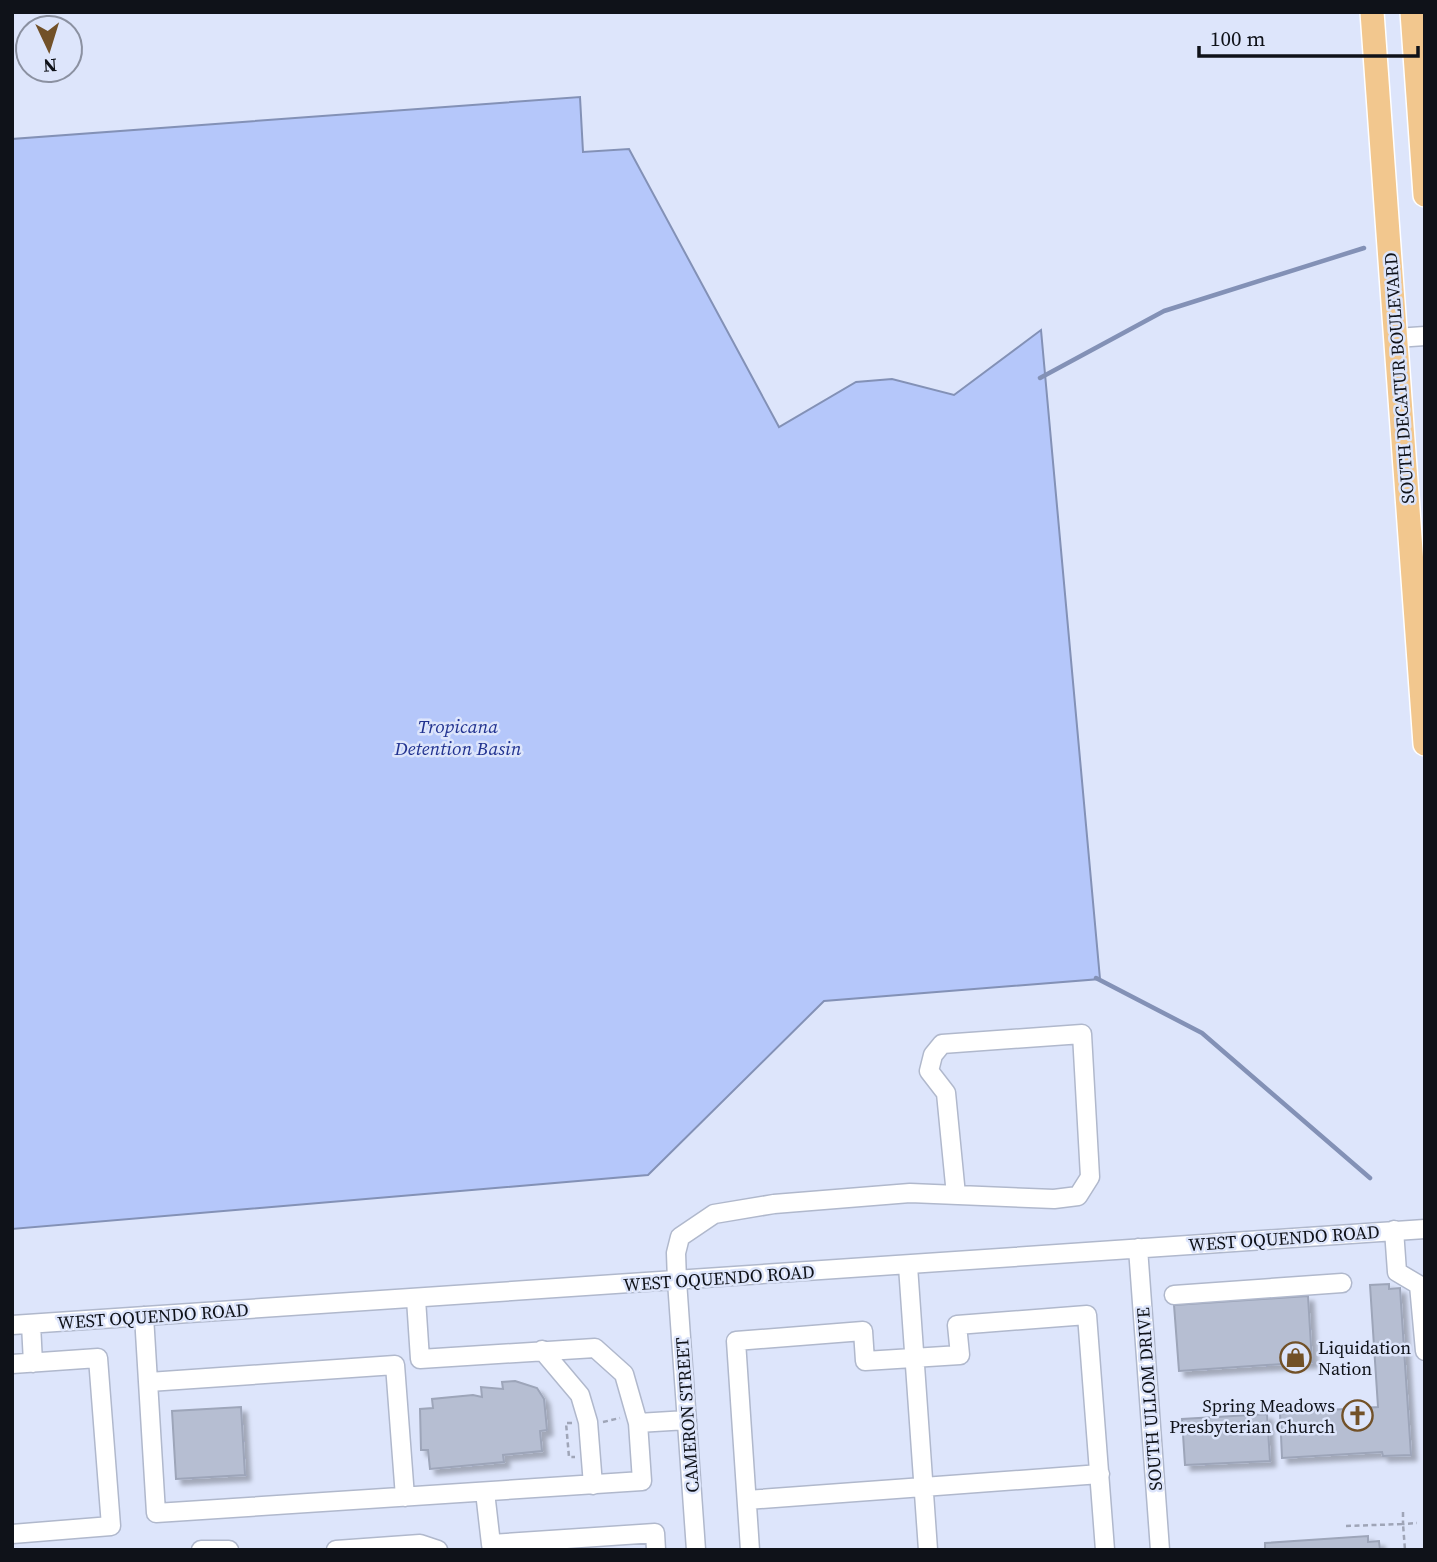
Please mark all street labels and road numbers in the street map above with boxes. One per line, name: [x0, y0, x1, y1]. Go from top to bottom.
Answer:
street label: SOUTH DECATUR BOULEVARD: [1378, 252, 1420, 504]
street label: WEST OQUENDO ROAD: [1188, 1219, 1380, 1257]
street label: WEST OQUENDO ROAD: [623, 1259, 815, 1297]
street label: WEST OQUENDO ROAD: [57, 1297, 249, 1335]
street label: SOUTH ULLOM DRIVE: [1130, 1306, 1168, 1491]
street label: CAMERON STREET: [669, 1336, 705, 1493]

